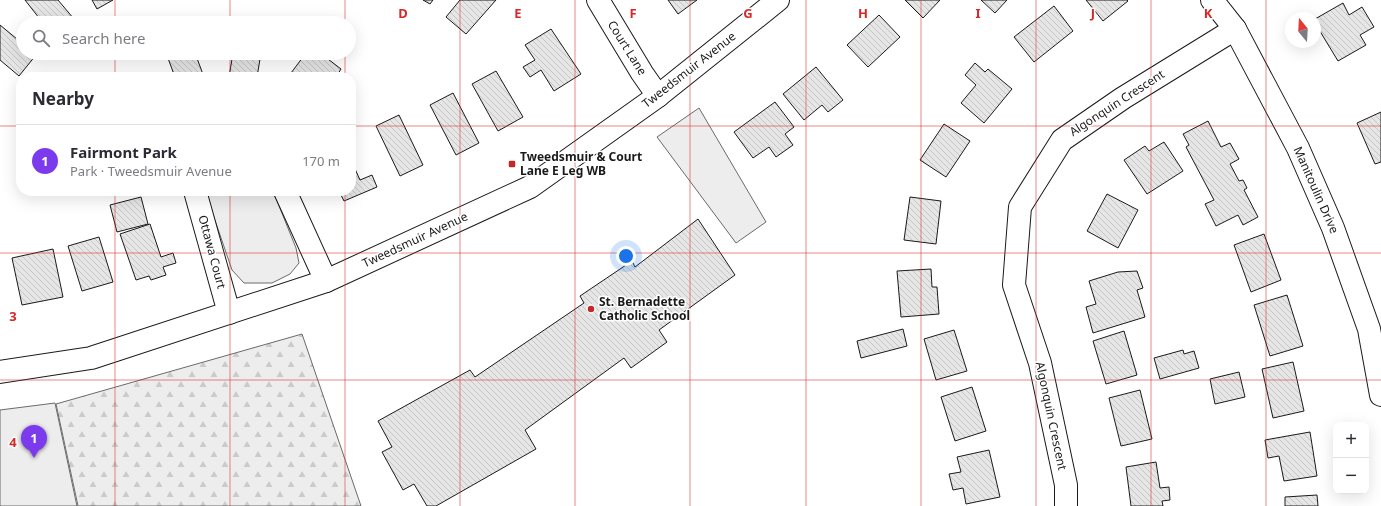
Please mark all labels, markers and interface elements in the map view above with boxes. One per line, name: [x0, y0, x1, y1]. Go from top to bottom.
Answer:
text: D: [398, 4, 408, 22]
text: E: [514, 4, 522, 22]
text: F: [629, 4, 637, 22]
text: G: [743, 4, 753, 22]
text: H: [858, 4, 868, 22]
text: I: [975, 4, 981, 22]
text: J: [1090, 4, 1095, 22]
text: K: [1204, 4, 1213, 22]
north arrow: [1285, 12, 1321, 48]
search box: [16, 16, 356, 60]
street label: Court Lane: [604, 17, 651, 79]
icon: search: [30, 27, 52, 49]
text: Search here: [62, 28, 145, 48]
street label: Tweedsmuir Avenue: [638, 28, 739, 112]
street label: Algonquin Crescent: [1066, 65, 1168, 140]
text: Nearby: [32, 87, 94, 110]
text: Fairmont Park: [70, 142, 177, 162]
street label: Manitoulin Drive: [1290, 144, 1343, 236]
place label: Tweedsmuir & Court Lane E Leg WB: [520, 148, 642, 179]
text: 1: [41, 152, 49, 170]
text: 170 m: [302, 152, 340, 170]
marker: Tweedsmuir & Court Lane E Leg WB: [507, 159, 517, 169]
text: Park · Tweedsmuir Avenue: [70, 162, 232, 180]
street label: Tweedsmuir Avenue: [359, 208, 470, 271]
street label: Ottawa Court: [194, 213, 231, 291]
your location: [616, 246, 636, 266]
place label: St. Bernadette Catholic School: [599, 293, 690, 324]
marker: St. Bernadette Catholic School: [586, 304, 596, 314]
text: 3: [9, 307, 17, 325]
street label: Algonquin Crescent: [1032, 360, 1071, 472]
map controls: [1333, 422, 1369, 494]
button: +: [1333, 422, 1369, 458]
pin: 1: [21, 425, 47, 458]
text: 4: [9, 433, 17, 451]
button: −: [1333, 458, 1369, 494]

